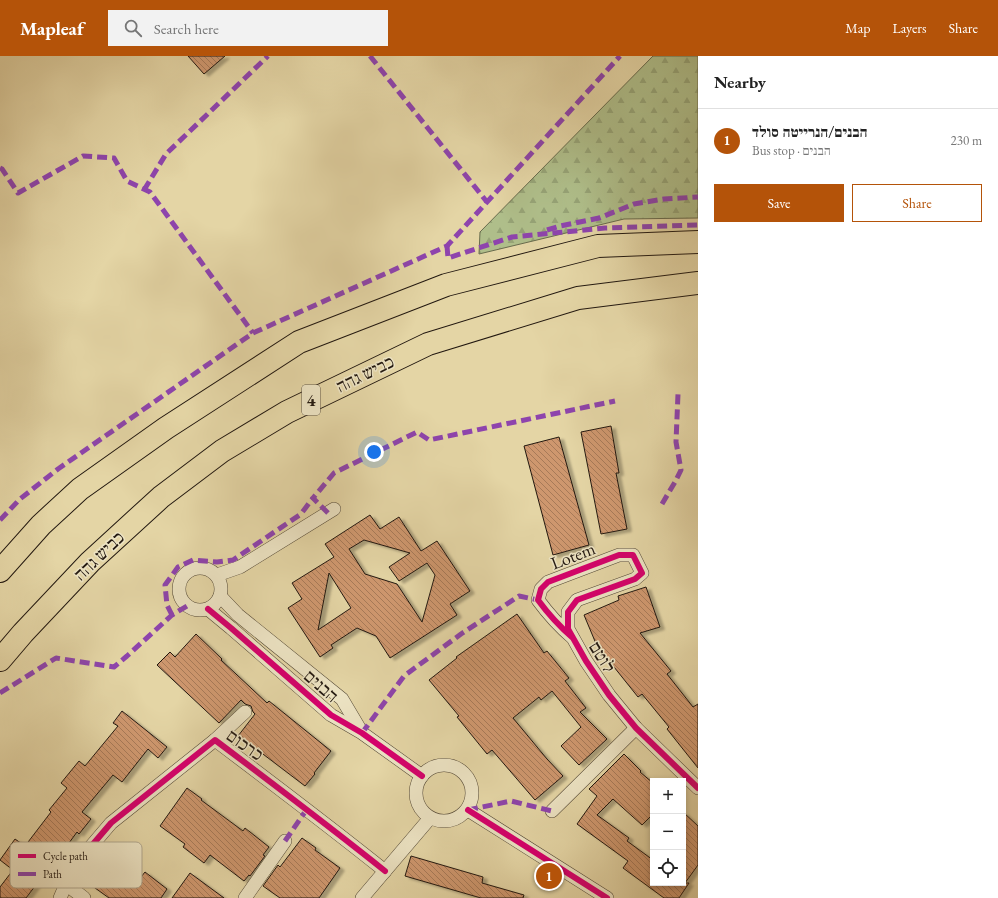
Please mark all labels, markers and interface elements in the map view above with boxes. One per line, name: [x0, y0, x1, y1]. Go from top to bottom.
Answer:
search box: [108, 10, 388, 46]
text: Mapleaf: [20, 16, 84, 41]
icon: search: [122, 17, 144, 39]
text: Search here: [154, 19, 219, 38]
text: Map: [845, 19, 870, 37]
text: Layers: [892, 19, 927, 37]
text: Share: [949, 19, 978, 37]
text: Nearby: [714, 71, 766, 93]
text: הבנים/הנרייטה סולד: [752, 122, 868, 141]
text: 1: [724, 132, 730, 149]
text: 230 m: [951, 132, 982, 149]
text: Bus stop · הבנים: [752, 142, 831, 159]
button: Save: [714, 184, 844, 222]
button: Share: [852, 184, 982, 222]
street label: כביש גהה: [332, 350, 398, 397]
road number: 4: [302, 385, 320, 415]
your location: [364, 442, 384, 462]
street label: כביש גהה: [68, 526, 129, 585]
street label: Lotem: [547, 537, 598, 575]
street label: לוטם: [584, 637, 621, 677]
street label: הבנים: [299, 664, 344, 707]
street label: כרכום: [222, 724, 268, 766]
map controls: [650, 778, 686, 886]
button: +: [650, 778, 686, 814]
button: −: [650, 814, 686, 850]
legend: [10, 842, 142, 888]
text: Cycle path: [43, 849, 88, 863]
button: locate: [650, 850, 686, 886]
pin: 1: [536, 861, 562, 891]
text: Path: [43, 867, 62, 881]

